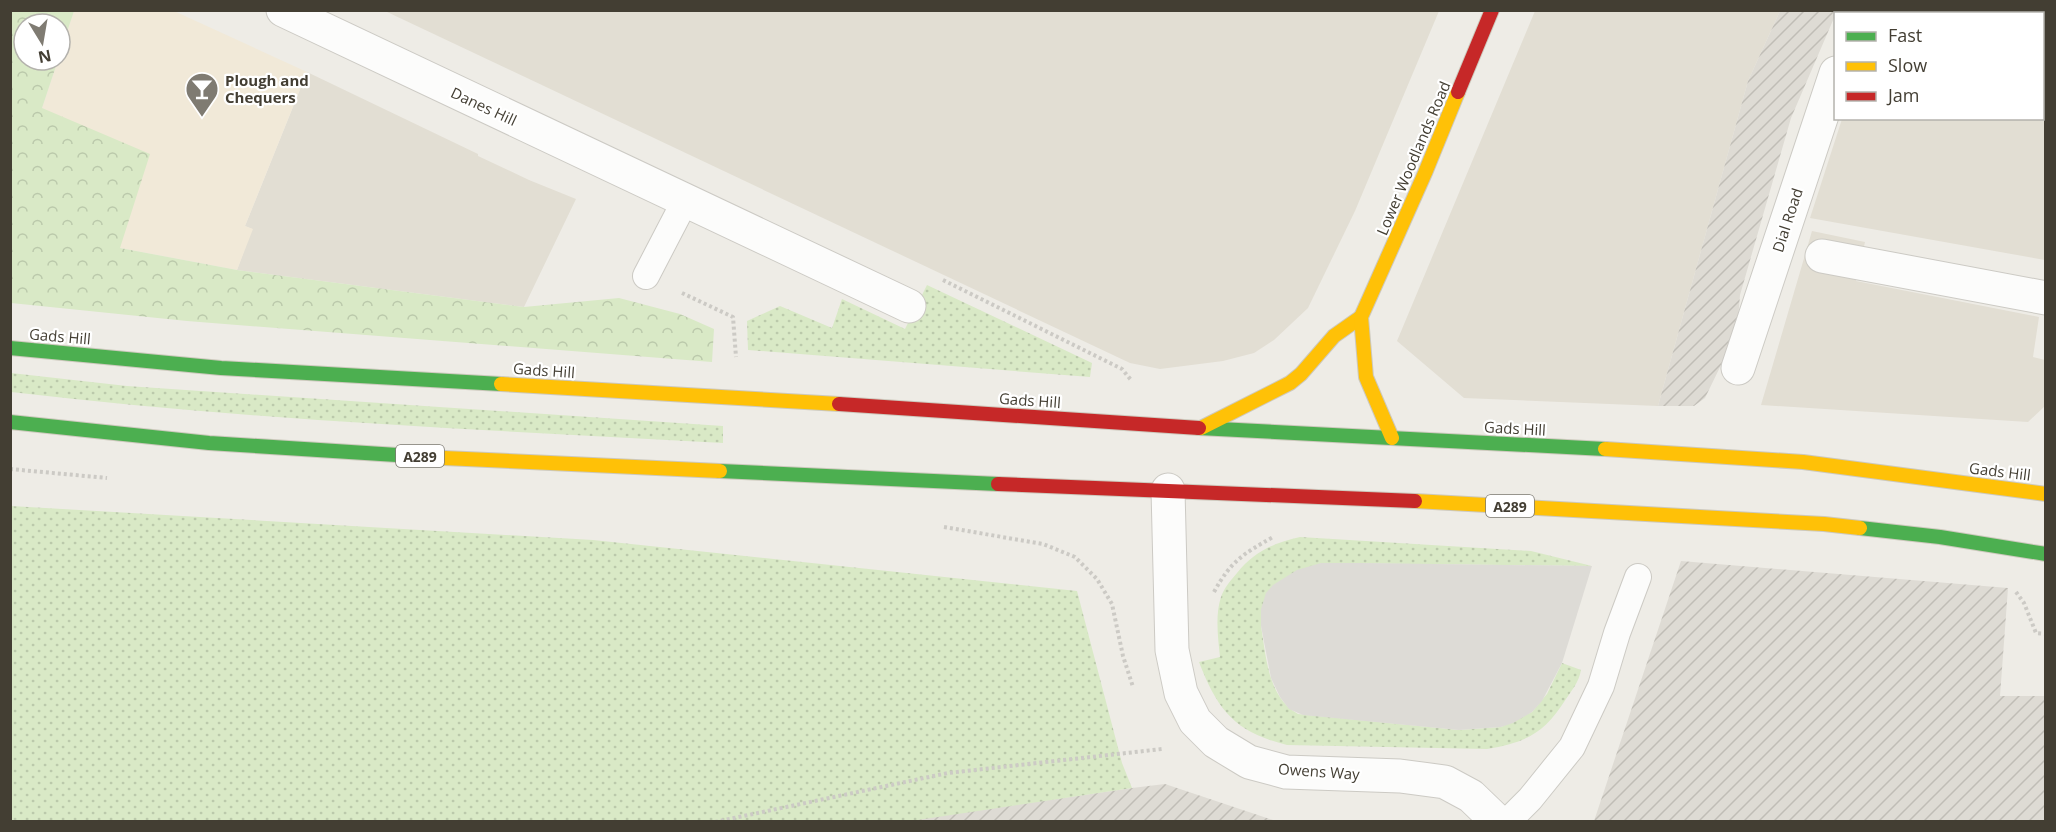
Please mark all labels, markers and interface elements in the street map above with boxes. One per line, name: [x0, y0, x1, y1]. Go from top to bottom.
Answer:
north arrow: [12, 12, 72, 72]
legend: [1834, 12, 2044, 120]
text: Fast: [1888, 23, 1922, 47]
text: N: [36, 45, 53, 69]
text: Slow: [1888, 53, 1927, 77]
place label: Plough and Chequers: [225, 70, 309, 107]
bar icon: Plough and Chequers: [184, 71, 220, 118]
street label: Lower Woodlands Road: [1371, 78, 1455, 238]
street label: Danes Hill: [448, 82, 520, 130]
text: Jam: [1886, 83, 1920, 107]
street label: Dial Road: [1767, 185, 1807, 255]
street label: Gads Hill: [28, 323, 92, 349]
street label: Gads Hill: [512, 358, 576, 382]
street label: Gads Hill: [998, 388, 1062, 412]
street label: Gads Hill: [1484, 416, 1546, 440]
road number: A289: [396, 445, 444, 467]
street label: Gads Hill: [1968, 457, 2032, 485]
road number: A289: [1486, 495, 1534, 517]
street label: Owens Way: [1278, 758, 1361, 784]

